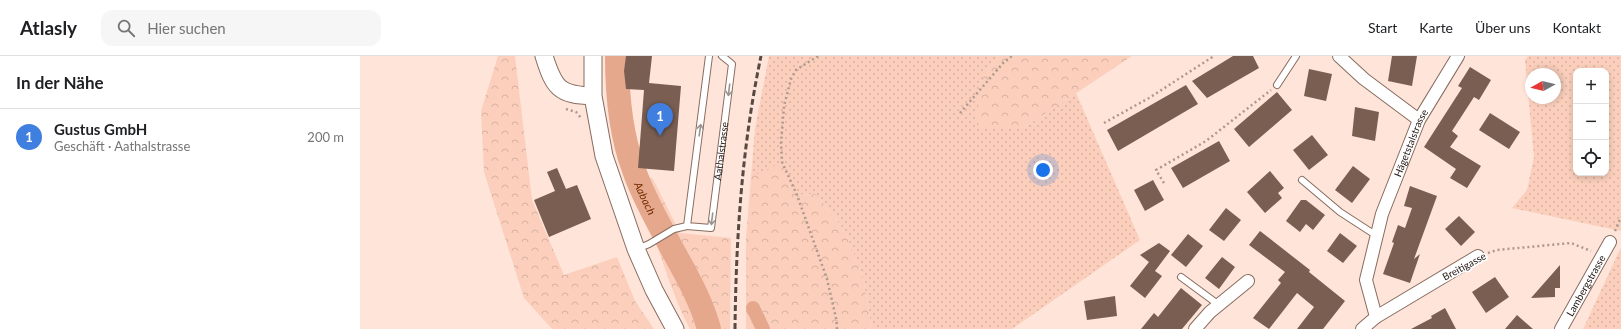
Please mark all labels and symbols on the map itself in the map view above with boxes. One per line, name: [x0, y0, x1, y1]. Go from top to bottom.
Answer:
north arrow: [1525, 68, 1561, 104]
one-way arrow: [725, 83, 733, 96]
pin: 1: [647, 103, 673, 136]
street label: Hägetstalstrasse: [1391, 107, 1430, 178]
street label: Aathalstrasse: [711, 121, 731, 181]
one-way arrow: [696, 124, 704, 137]
your location: [1033, 160, 1053, 180]
water label: Aabach: [632, 179, 659, 217]
one-way arrow: [708, 212, 716, 225]
street label: Breitigasse: [1440, 249, 1488, 283]
street label: Lambergstrasse: [1564, 253, 1608, 318]

